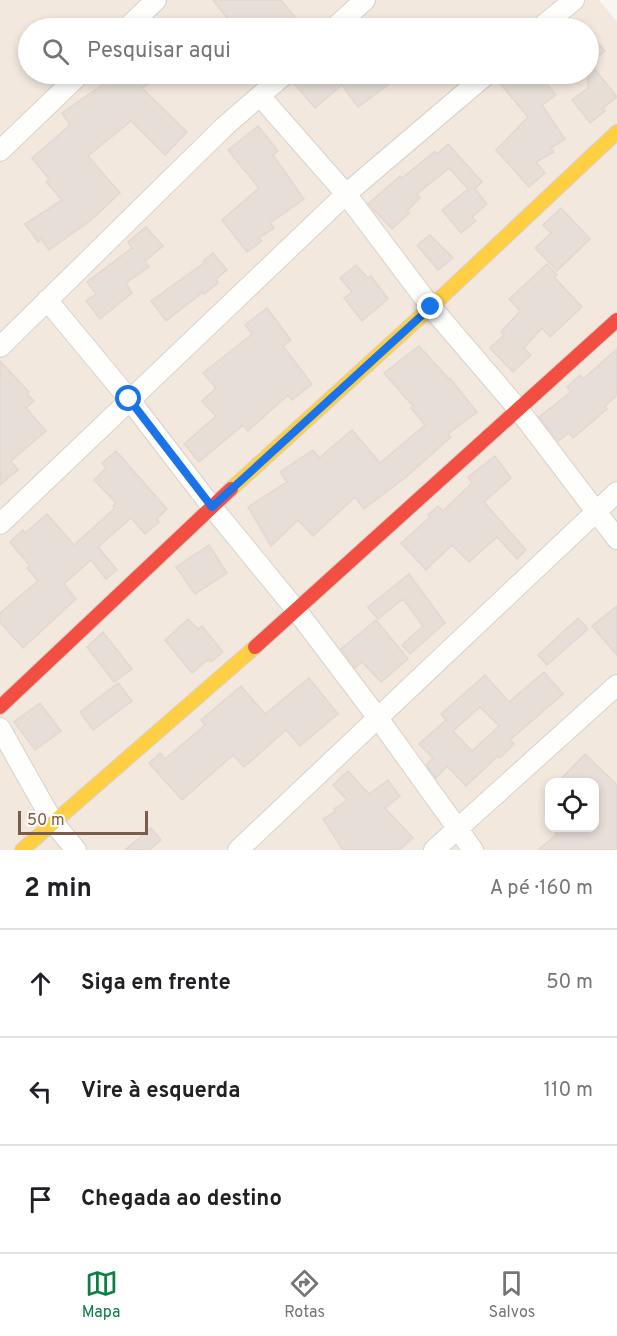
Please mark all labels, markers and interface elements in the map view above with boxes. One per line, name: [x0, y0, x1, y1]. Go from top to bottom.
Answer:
search box: [18, 18, 599, 84]
icon: search: [39, 35, 72, 68]
text: Pesquisar aqui: [87, 38, 231, 65]
route end: [417, 293, 443, 319]
route start: [115, 385, 141, 411]
map controls: [545, 778, 599, 832]
button: locate: [545, 778, 599, 832]
scale bar: [18, 808, 148, 836]
text: 50 m: [27, 811, 65, 831]
text: 2 min: [24, 873, 92, 906]
text: A pé · 160 m: [490, 876, 593, 902]
icon: ahead: [24, 967, 57, 1000]
text: Siga em frente: [81, 970, 231, 997]
text: 50 m: [546, 970, 593, 996]
icon: left: [24, 1075, 57, 1108]
text: Vire à esquerda: [81, 1078, 240, 1105]
text: 110 m: [544, 1078, 593, 1104]
icon: arrive: [24, 1183, 57, 1216]
text: Chegada ao destino: [81, 1186, 282, 1213]
tab: Mapa: [82, 1267, 121, 1323]
tab: Rotas: [284, 1267, 325, 1323]
tab: Salvos: [489, 1267, 535, 1323]

